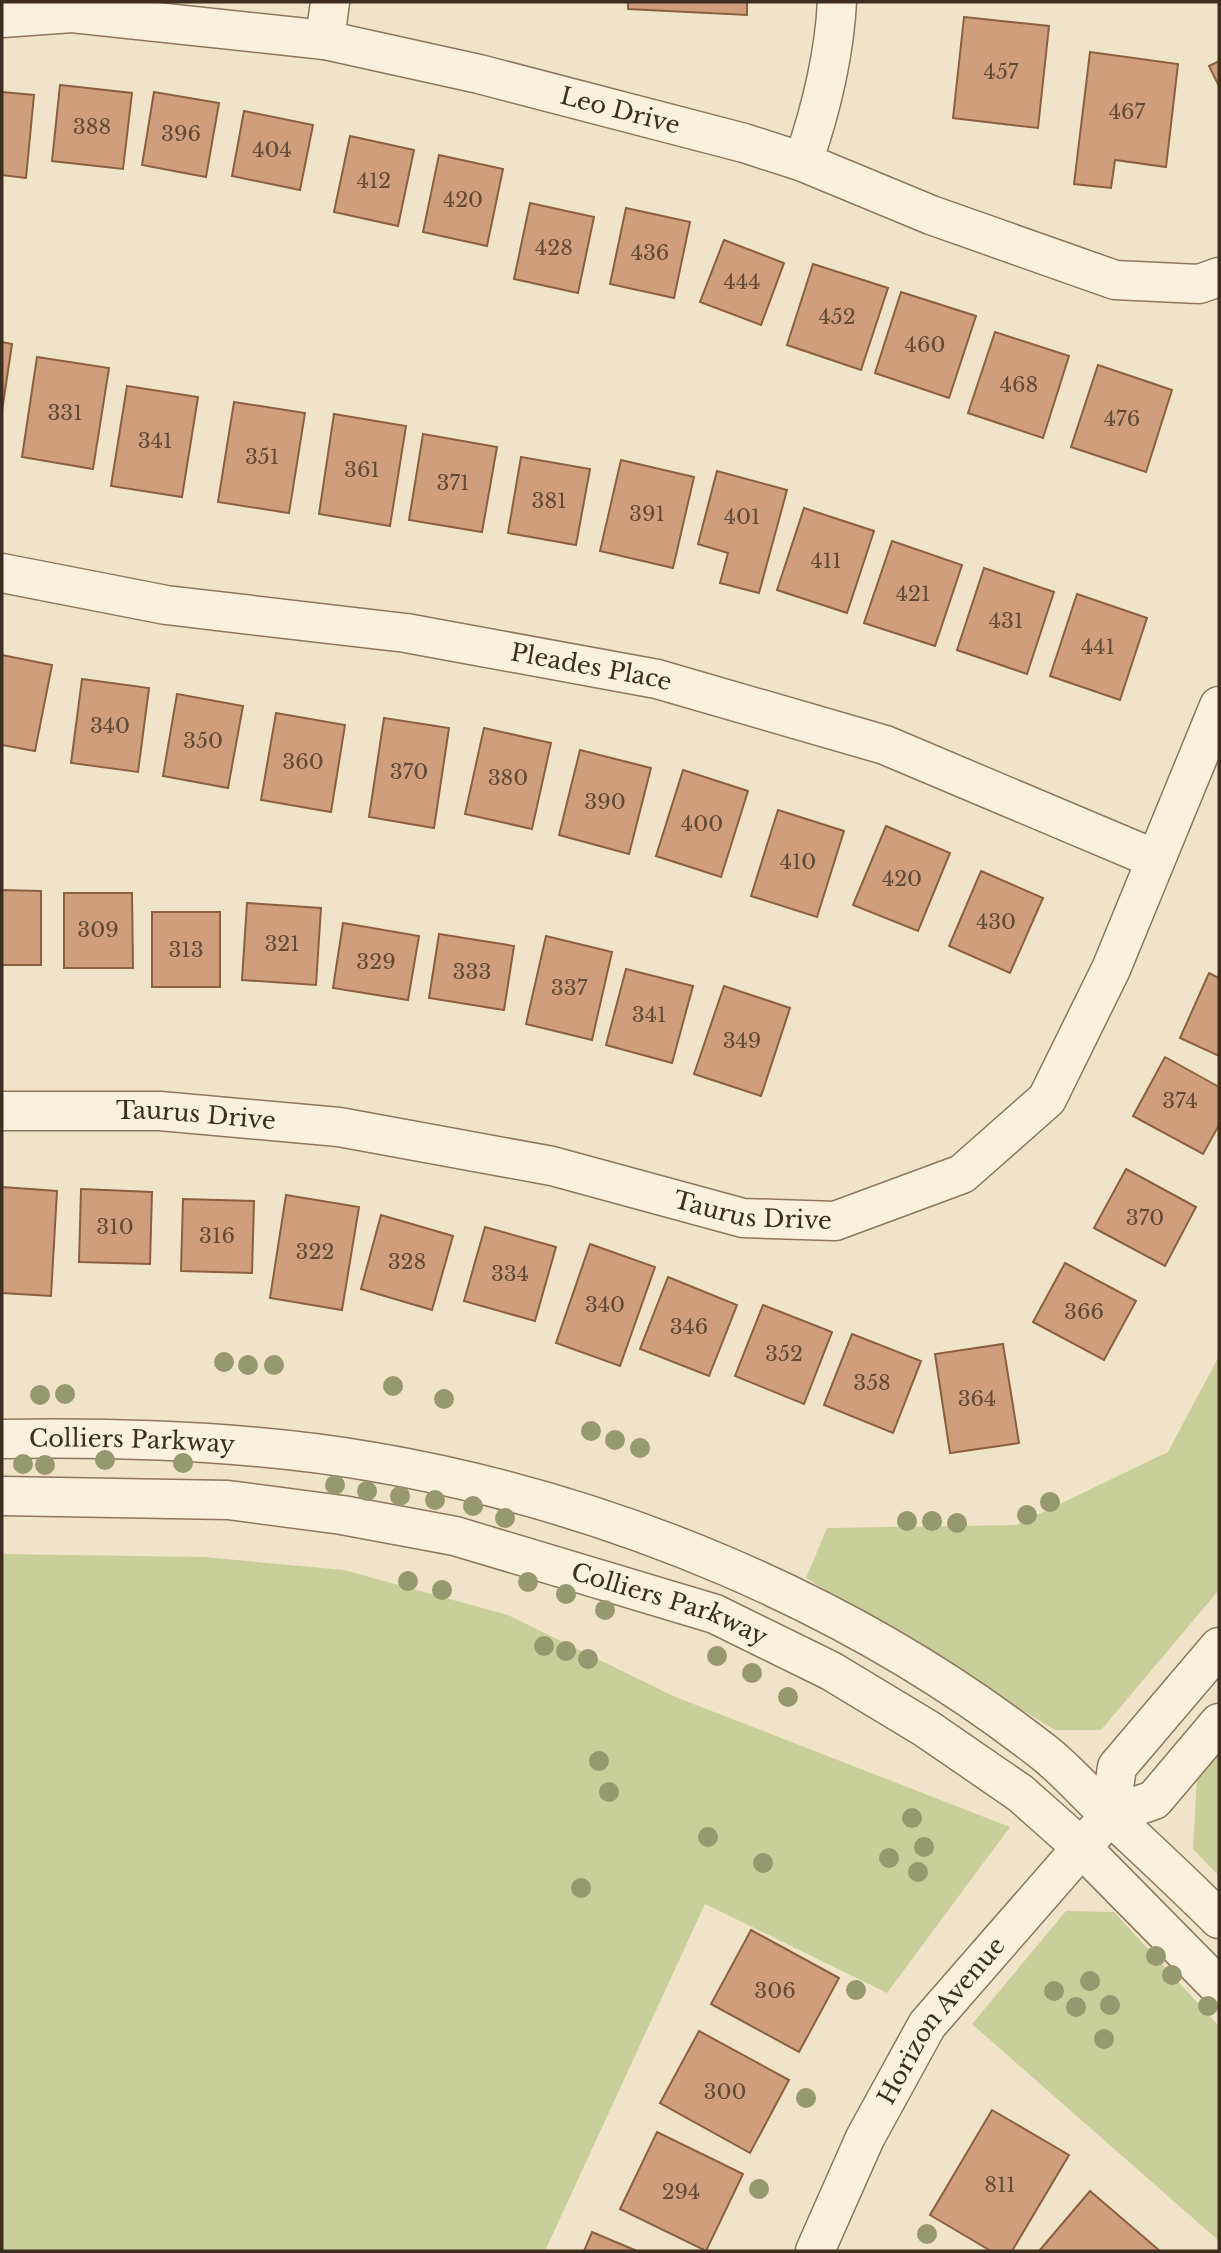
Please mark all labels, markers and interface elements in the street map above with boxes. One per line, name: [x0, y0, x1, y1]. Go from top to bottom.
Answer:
house number: 457: [984, 59, 1019, 85]
street label: Leo Drive: [557, 81, 683, 140]
house number: 467: [1109, 99, 1146, 125]
house number: 388: [73, 114, 111, 140]
house number: 396: [161, 121, 201, 147]
house number: 404: [252, 137, 292, 163]
house number: 412: [357, 168, 391, 194]
house number: 420: [443, 187, 483, 213]
house number: 428: [535, 235, 573, 261]
house number: 436: [631, 240, 669, 266]
house number: 444: [724, 269, 760, 295]
house number: 452: [818, 304, 856, 330]
house number: 460: [905, 332, 945, 358]
house number: 468: [1000, 372, 1038, 398]
house number: 331: [47, 400, 83, 426]
house number: 476: [1104, 406, 1140, 432]
house number: 341: [138, 428, 172, 454]
house number: 351: [245, 444, 279, 470]
house number: 361: [344, 457, 380, 483]
house number: 371: [437, 470, 469, 496]
house number: 381: [531, 488, 567, 514]
house number: 391: [629, 501, 665, 527]
house number: 401: [724, 504, 760, 530]
house number: 411: [810, 548, 842, 574]
house number: 421: [896, 581, 930, 607]
house number: 431: [989, 608, 1023, 634]
house number: 441: [1081, 634, 1115, 660]
street label: Pleades Place: [508, 637, 675, 697]
house number: 340: [90, 713, 130, 739]
house number: 350: [183, 728, 223, 754]
house number: 360: [282, 749, 324, 775]
house number: 370: [390, 759, 428, 785]
house number: 380: [488, 765, 528, 791]
house number: 390: [584, 789, 626, 815]
house number: 400: [681, 811, 723, 837]
house number: 410: [780, 849, 816, 875]
house number: 420: [882, 866, 922, 892]
house number: 430: [976, 909, 1016, 935]
house number: 309: [77, 917, 119, 943]
house number: 321: [264, 931, 300, 957]
house number: 313: [168, 937, 204, 963]
house number: 329: [356, 949, 396, 975]
house number: 333: [453, 959, 491, 985]
house number: 337: [551, 975, 588, 1001]
house number: 341: [632, 1002, 666, 1028]
house number: 349: [723, 1028, 761, 1054]
house number: 374: [1162, 1088, 1198, 1114]
street label: Taurus Drive: [116, 1096, 277, 1135]
street label: Taurus Drive: [671, 1185, 832, 1235]
house number: 370: [1126, 1205, 1164, 1231]
house number: 310: [96, 1214, 134, 1240]
house number: 316: [199, 1223, 235, 1249]
house number: 322: [296, 1239, 334, 1265]
house number: 328: [388, 1249, 426, 1275]
house number: 334: [491, 1261, 529, 1287]
house number: 340: [585, 1292, 625, 1318]
house number: 366: [1064, 1299, 1104, 1325]
house number: 346: [670, 1314, 708, 1340]
house number: 352: [765, 1341, 803, 1367]
house number: 358: [853, 1370, 891, 1396]
house number: 364: [958, 1386, 996, 1412]
street label: Colliers Parkway: [29, 1424, 237, 1459]
street label: Colliers Parkway: [568, 1557, 773, 1652]
street label: Horizon Avenue: [871, 1931, 1011, 2109]
house number: 306: [754, 1978, 796, 2004]
house number: 300: [704, 2079, 746, 2105]
house number: 811: [984, 2172, 1016, 2198]
house number: 294: [662, 2179, 700, 2205]

